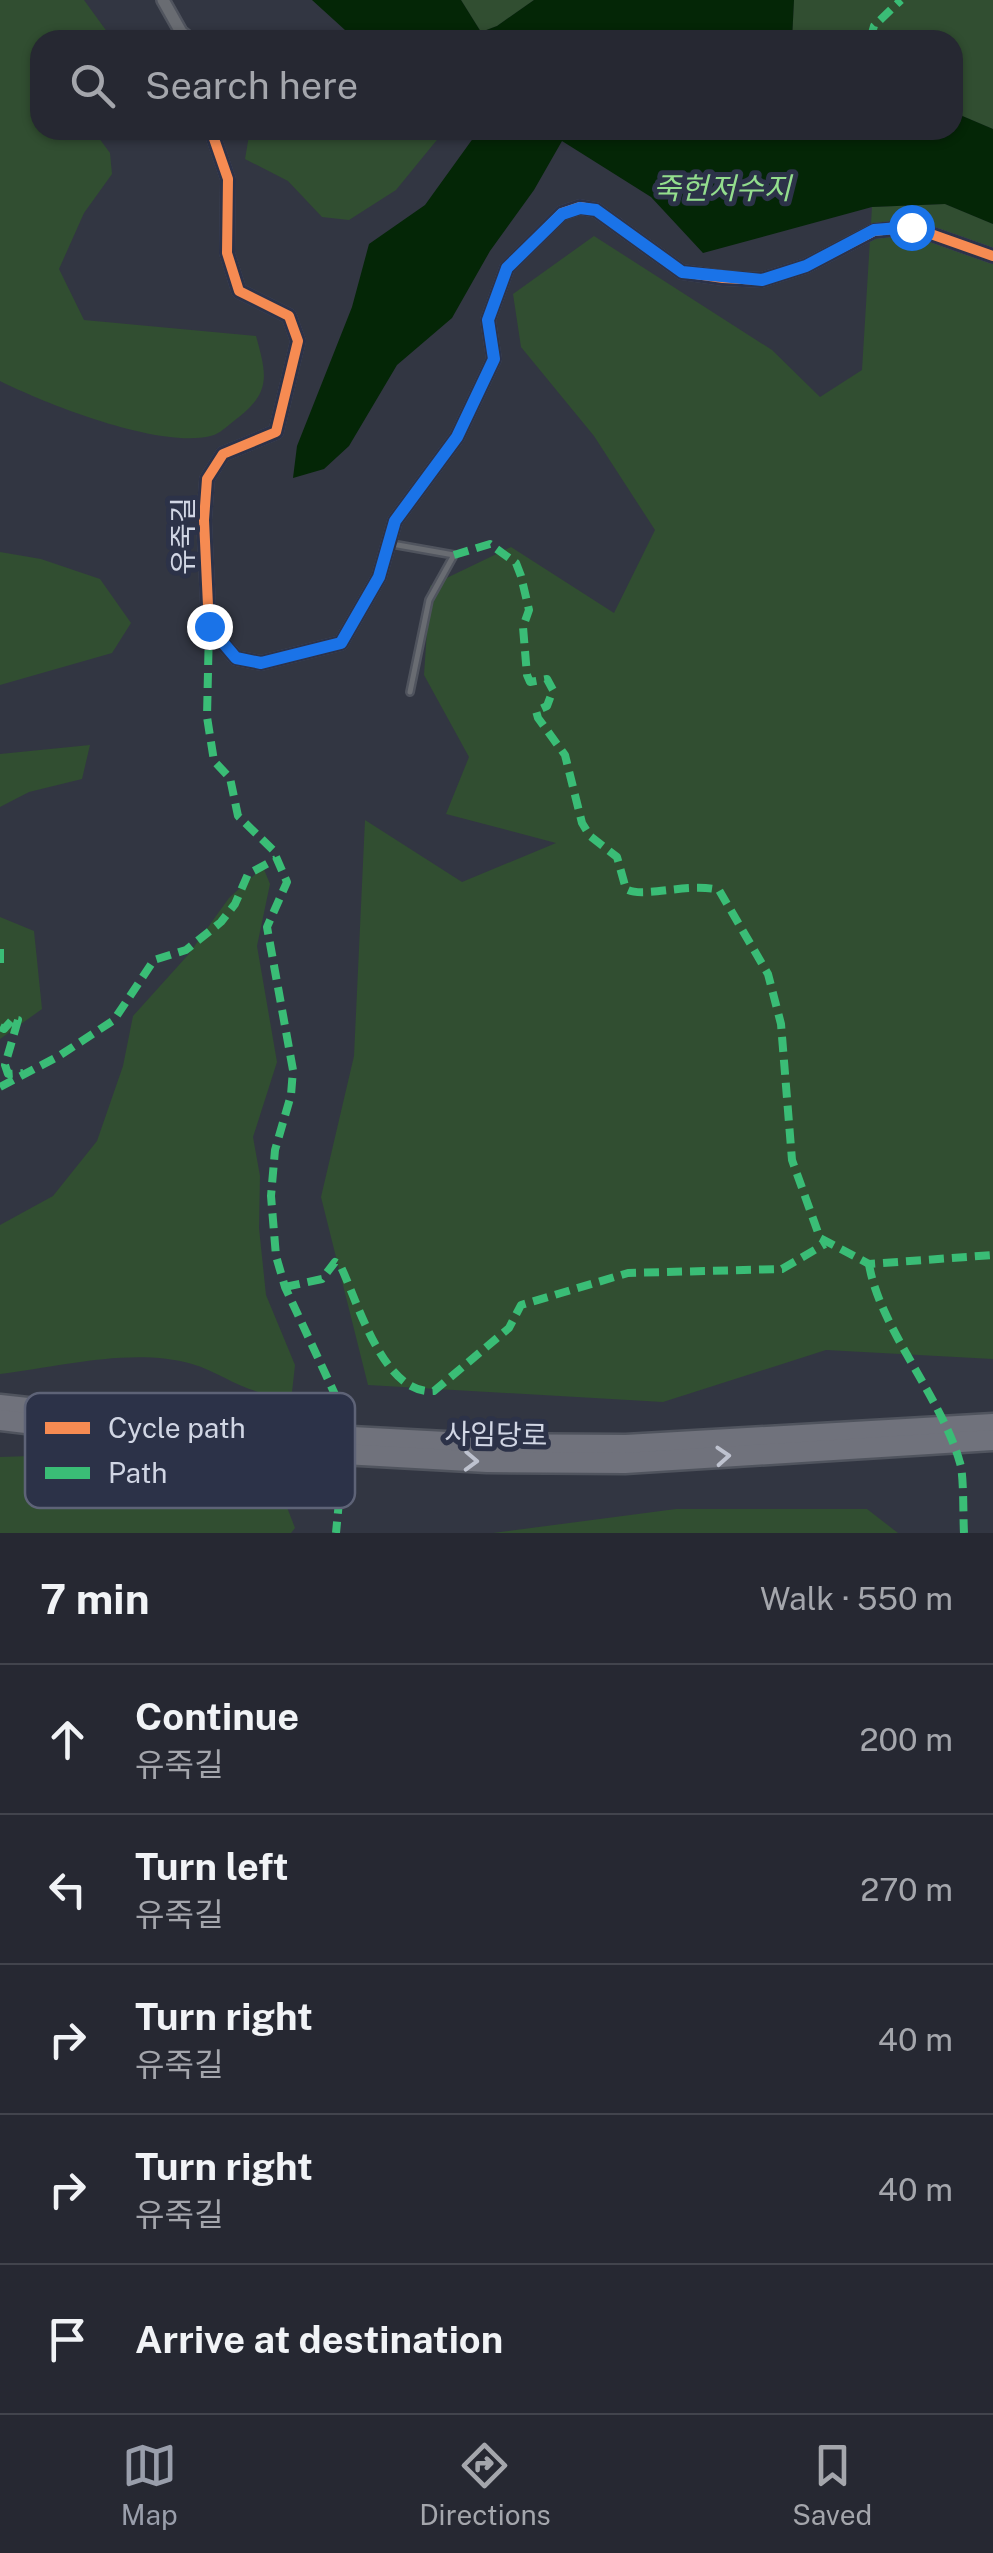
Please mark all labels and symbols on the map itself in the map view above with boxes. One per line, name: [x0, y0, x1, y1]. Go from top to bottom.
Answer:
water label: 죽헌저수지: [653, 170, 793, 206]
route start: [889, 205, 935, 251]
street label: 유죽길: [166, 497, 199, 575]
route end: [187, 604, 233, 650]
legend: [25, 1393, 355, 1508]
text: Cycle path: [108, 1411, 246, 1444]
street label: 사임당로: [444, 1417, 548, 1451]
one-way arrow: [715, 1445, 731, 1467]
one-way arrow: [463, 1451, 479, 1472]
text: Path: [108, 1456, 167, 1489]

